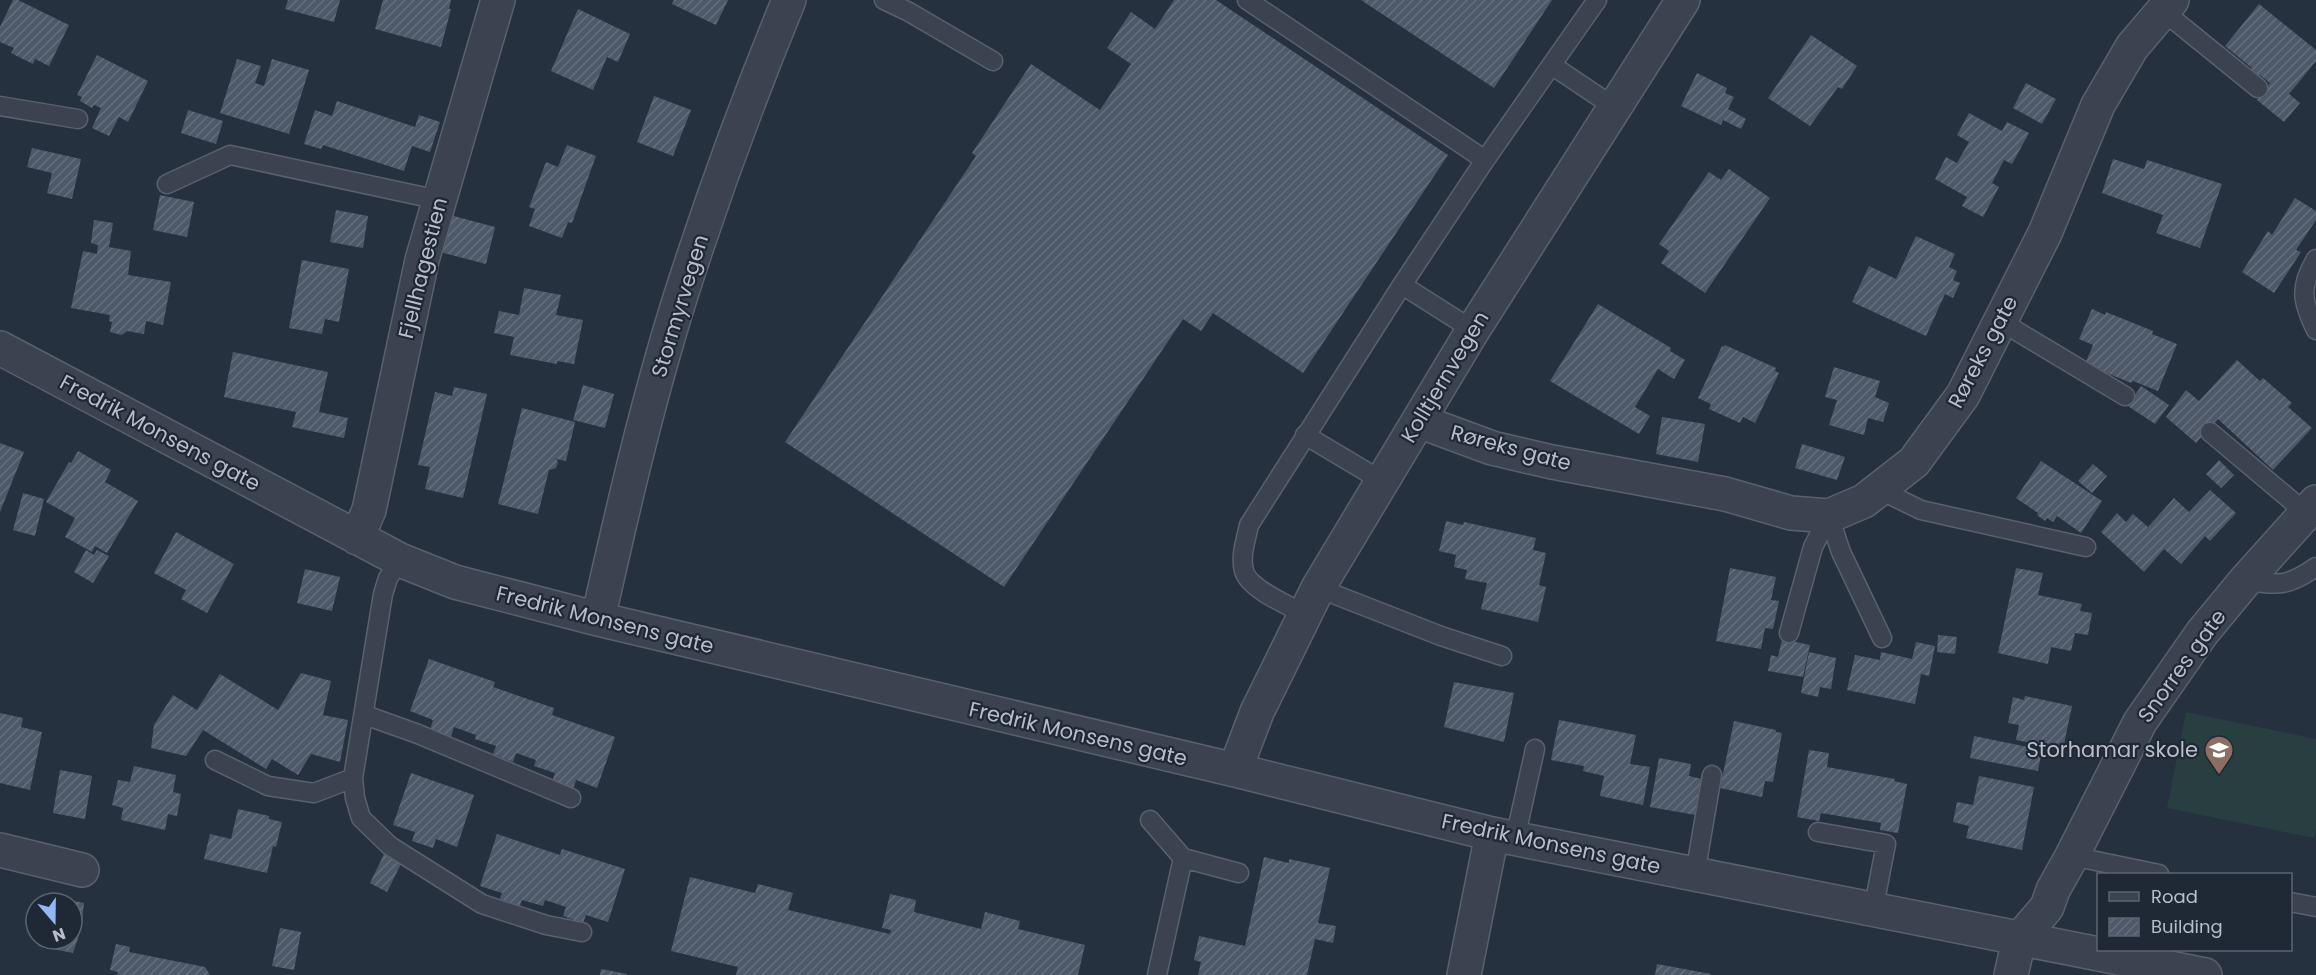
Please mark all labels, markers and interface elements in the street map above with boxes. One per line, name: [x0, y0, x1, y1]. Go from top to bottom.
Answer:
street label: Fjellhagestien: [391, 194, 454, 341]
street label: Stormyrvegen: [644, 231, 715, 381]
street label: Røreks gate: [1941, 290, 2024, 413]
street label: Kolltjernvegen: [1394, 305, 1495, 448]
street label: Fredrik Monsens gate: [55, 367, 266, 498]
street label: Røreks gate: [1448, 418, 1575, 478]
street label: Fredrik Monsens gate: [493, 578, 717, 661]
street label: Snorres gate: [2131, 603, 2233, 728]
street label: Fredrik Monsens gate: [966, 694, 1190, 773]
school or university icon: Storhamar skole: [2203, 734, 2235, 776]
place label: Storhamar skole: [2026, 735, 2198, 764]
street label: Fredrik Monsens gate: [1439, 806, 1663, 881]
legend: [2097, 873, 2292, 951]
text: Road: [2151, 884, 2198, 909]
north arrow: [24, 891, 84, 951]
text: Building: [2151, 914, 2223, 939]
text: N: [49, 922, 69, 947]

